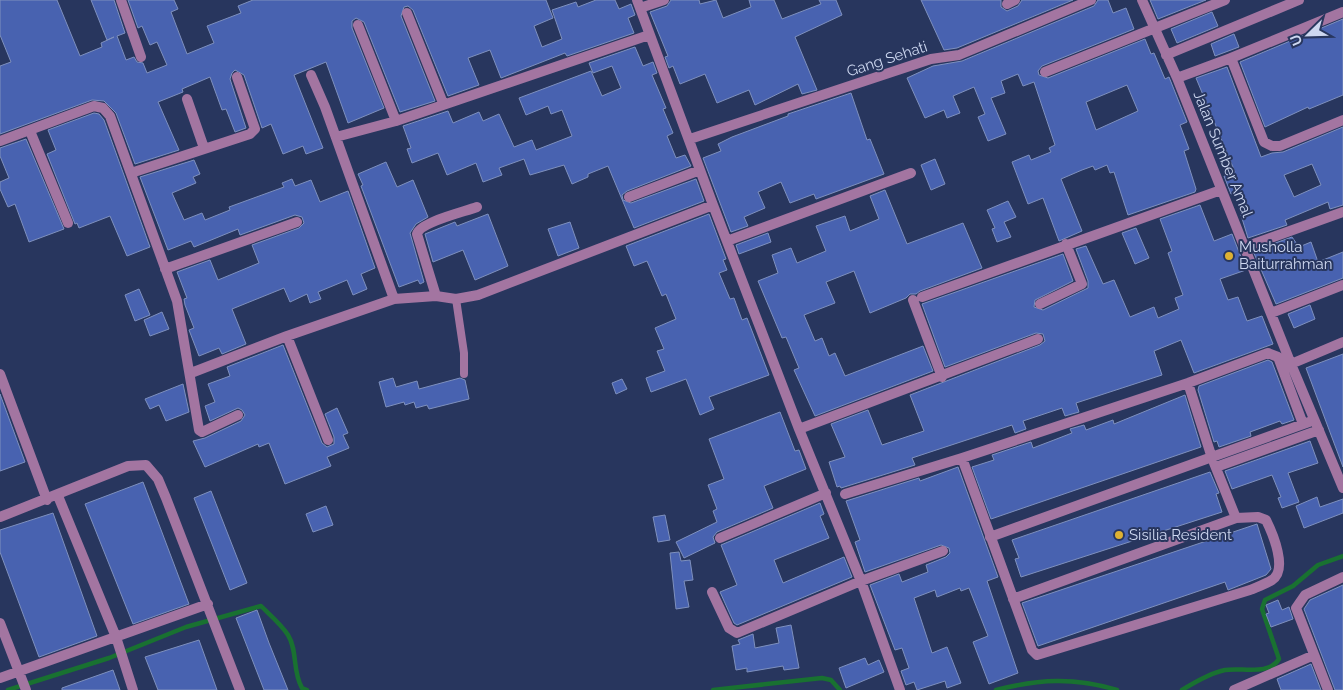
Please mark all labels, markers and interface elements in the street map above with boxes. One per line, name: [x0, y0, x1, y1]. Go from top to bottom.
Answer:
north arrow: [1283, 10, 1333, 60]
text: U: [1287, 32, 1305, 48]
street label: Gang Sehati: [844, 37, 930, 81]
street label: Jalan Sumber Amal: [1189, 88, 1257, 221]
place label: Musholla Baiturrahman: [1239, 238, 1333, 273]
marker: Musholla Baiturrahman: [1223, 250, 1235, 262]
place label: Sisilia Resident: [1129, 526, 1232, 544]
marker: Sisilia Resident: [1113, 529, 1125, 541]

